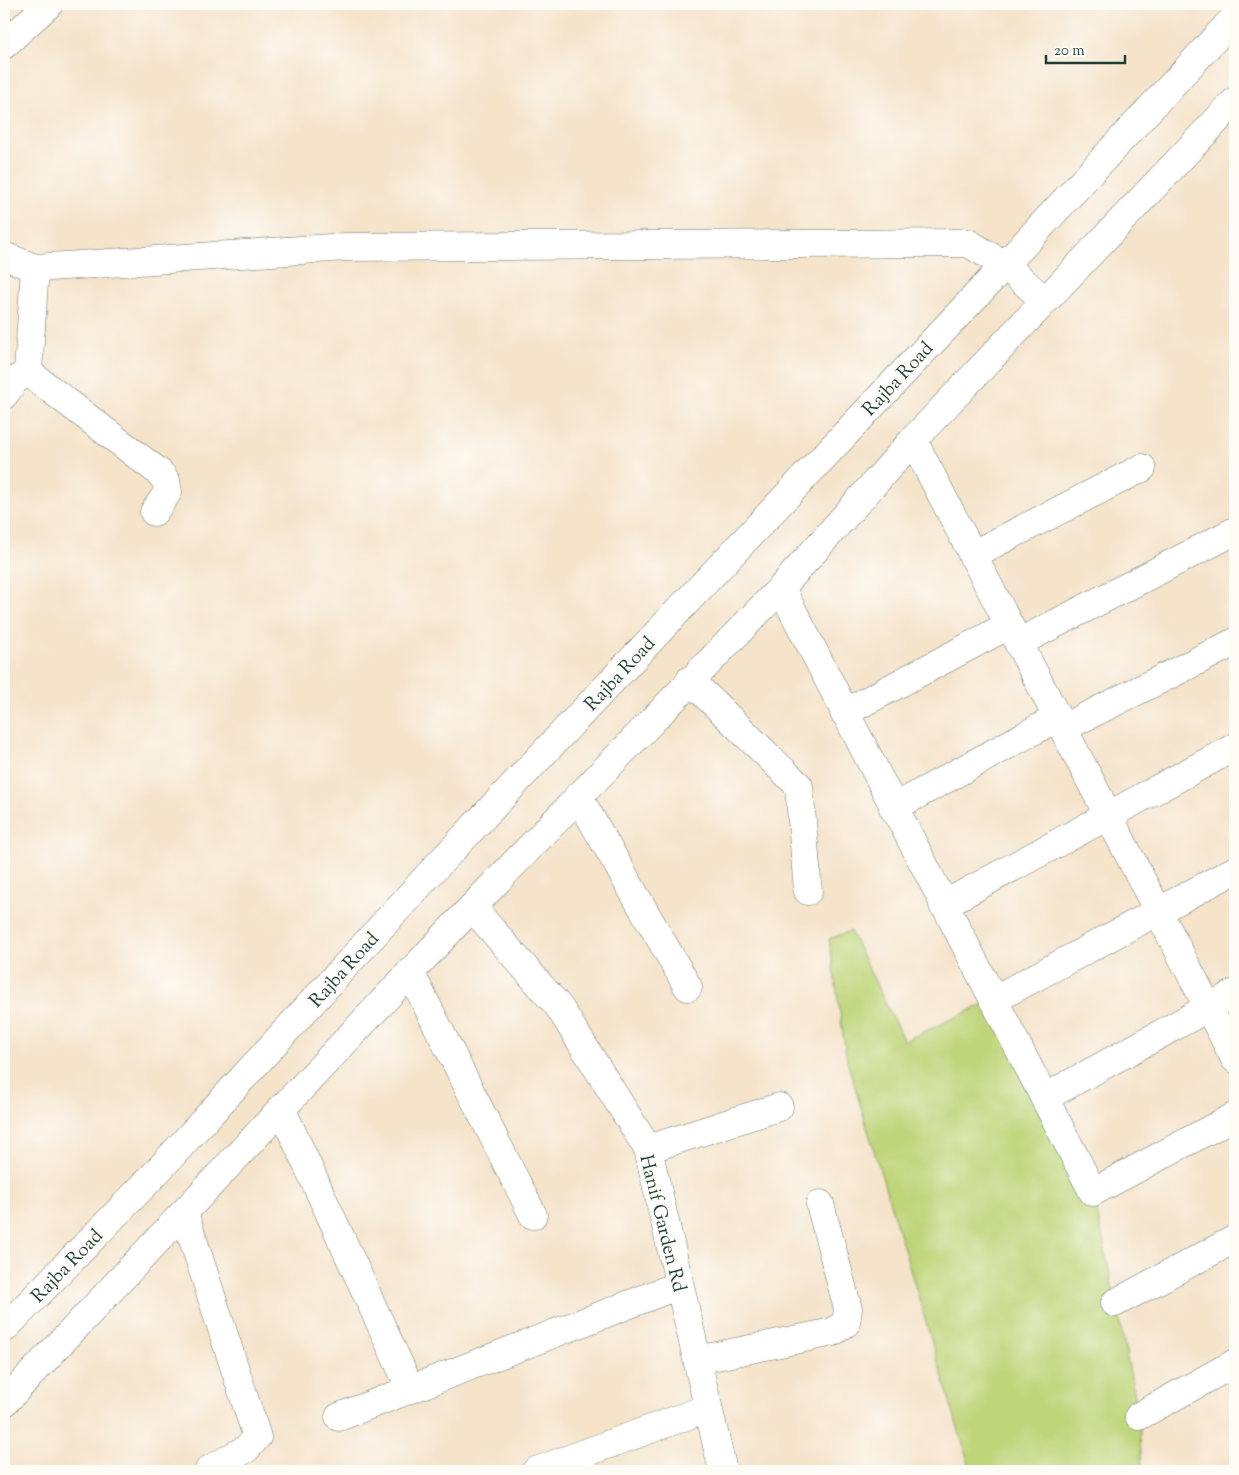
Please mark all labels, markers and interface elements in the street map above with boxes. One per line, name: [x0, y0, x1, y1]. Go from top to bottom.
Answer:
scale bar: [1046, 32, 1125, 64]
text: 20 m: [1054, 41, 1085, 62]
street label: Rajba Road: [857, 336, 941, 423]
street label: Rajba Road: [579, 631, 663, 718]
street label: Rajba Road: [304, 927, 386, 1014]
street label: Hanif Garden Rd: [631, 1152, 692, 1295]
street label: Rajba Road: [26, 1224, 110, 1310]

